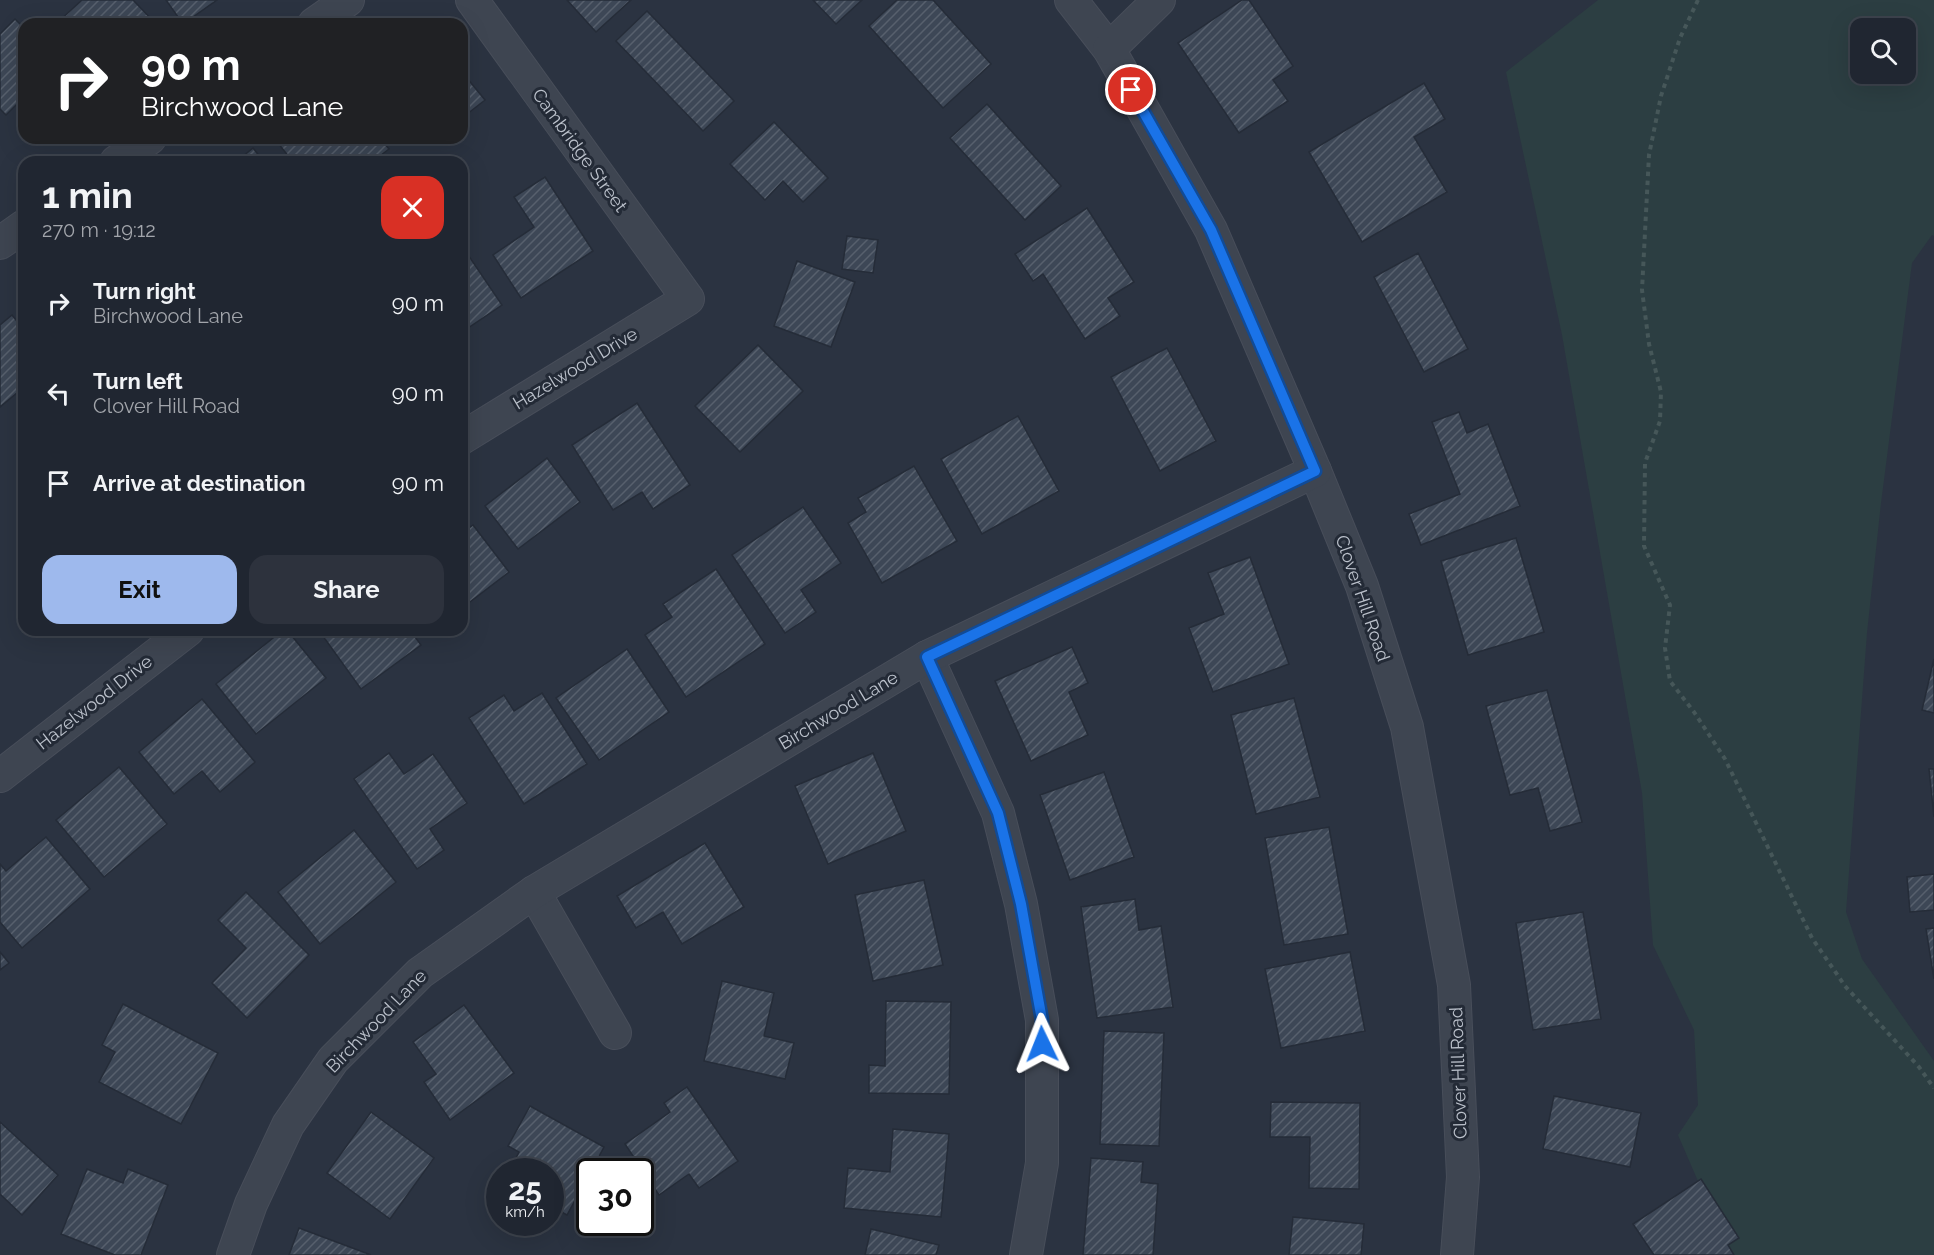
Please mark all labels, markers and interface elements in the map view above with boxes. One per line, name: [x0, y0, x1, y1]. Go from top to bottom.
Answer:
map controls: [1850, 18, 1916, 84]
button: search: [1850, 18, 1916, 84]
text: 90 m: [141, 41, 241, 90]
icon: right: [42, 42, 120, 120]
pin: [1105, 64, 1156, 115]
icon: arrive: [1114, 73, 1147, 106]
street label: Cambridge Street: [528, 84, 632, 216]
text: Birchwood Lane: [141, 91, 343, 122]
text: 1 min: [42, 174, 133, 216]
button: close: [381, 176, 444, 239]
text: 270 m · 19:12: [42, 218, 156, 242]
text: Turn right: [93, 278, 196, 304]
icon: right: [42, 287, 75, 320]
text: 90 m: [392, 290, 444, 316]
text: Birchwood Lane: [93, 304, 243, 328]
street label: Hazelwood Drive: [509, 322, 641, 413]
text: Turn left: [93, 368, 183, 394]
icon: left: [42, 377, 75, 410]
text: 90 m: [392, 380, 444, 406]
text: Clover Hill Road: [93, 394, 240, 418]
icon: arrive: [42, 467, 75, 500]
text: Arrive at destination: [93, 470, 306, 496]
text: 90 m: [392, 470, 444, 496]
street label: Clover Hill Road: [1332, 532, 1394, 664]
button: Exit: [42, 555, 237, 624]
button: Share: [249, 555, 444, 624]
street label: Hazelwood Drive: [32, 650, 156, 754]
street label: Birchwood Lane: [775, 666, 902, 754]
street label: Birchwood Lane: [322, 965, 431, 1077]
street label: Clover Hill Road: [1445, 1007, 1471, 1139]
position arrow: [1010, 1012, 1074, 1076]
speed limit sign: 30: [576, 1158, 654, 1236]
text: 25: [508, 1172, 542, 1207]
text: km/h: [505, 1203, 545, 1221]

